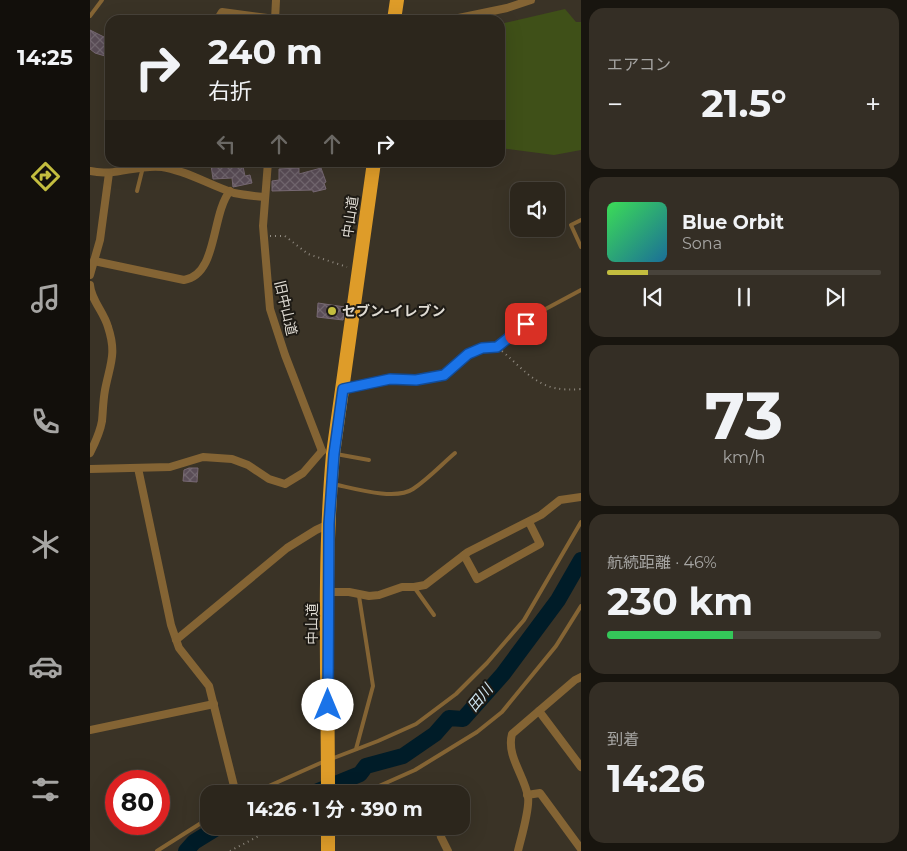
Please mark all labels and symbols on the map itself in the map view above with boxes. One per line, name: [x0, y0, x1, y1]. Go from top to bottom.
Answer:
street label: 中山道: [338, 195, 362, 239]
street label: 旧中山道: [271, 279, 301, 337]
place label: セブン-イレブン: [342, 302, 445, 320]
pin: [505, 303, 547, 345]
marker: セブン-イレブン: [326, 305, 338, 317]
street label: 中山道: [303, 603, 321, 645]
position arrow: [301, 678, 353, 730]
water label: 田川: [463, 679, 498, 715]
speed limit sign: 80: [105, 770, 170, 835]

